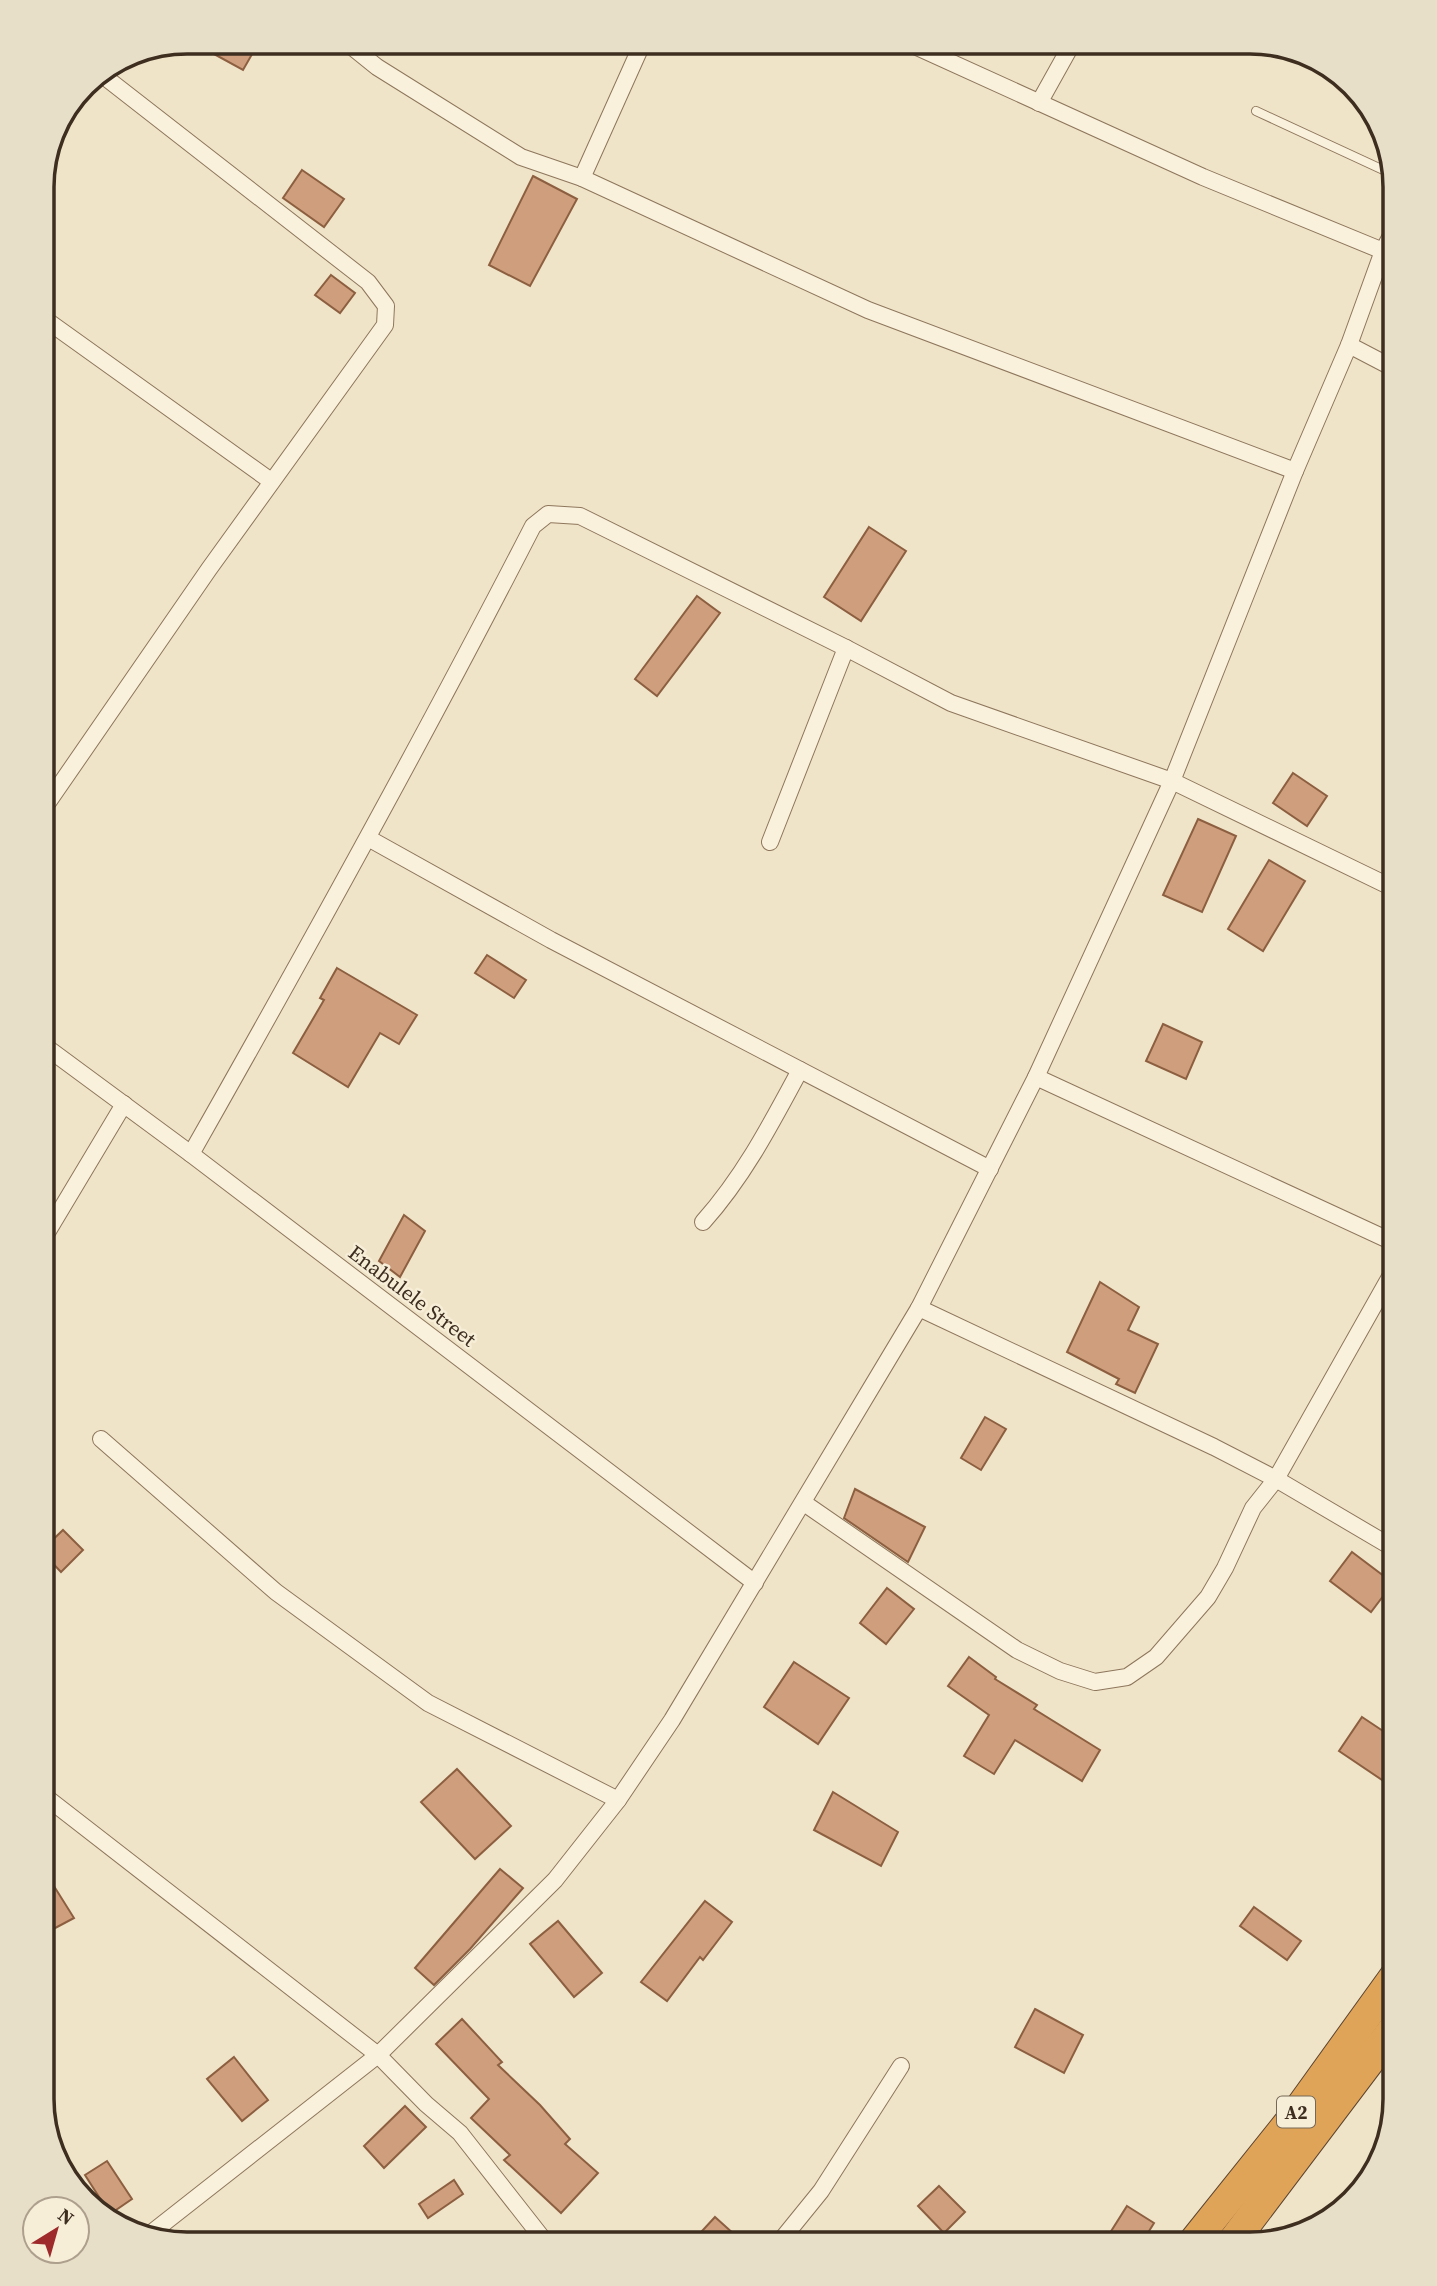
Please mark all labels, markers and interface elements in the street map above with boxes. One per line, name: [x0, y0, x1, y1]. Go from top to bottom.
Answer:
street label: Enabulele Street: [342, 1238, 482, 1353]
road number: A2: [1277, 2096, 1315, 2128]
north arrow: [21, 2195, 91, 2265]
text: N: [53, 2202, 80, 2231]

